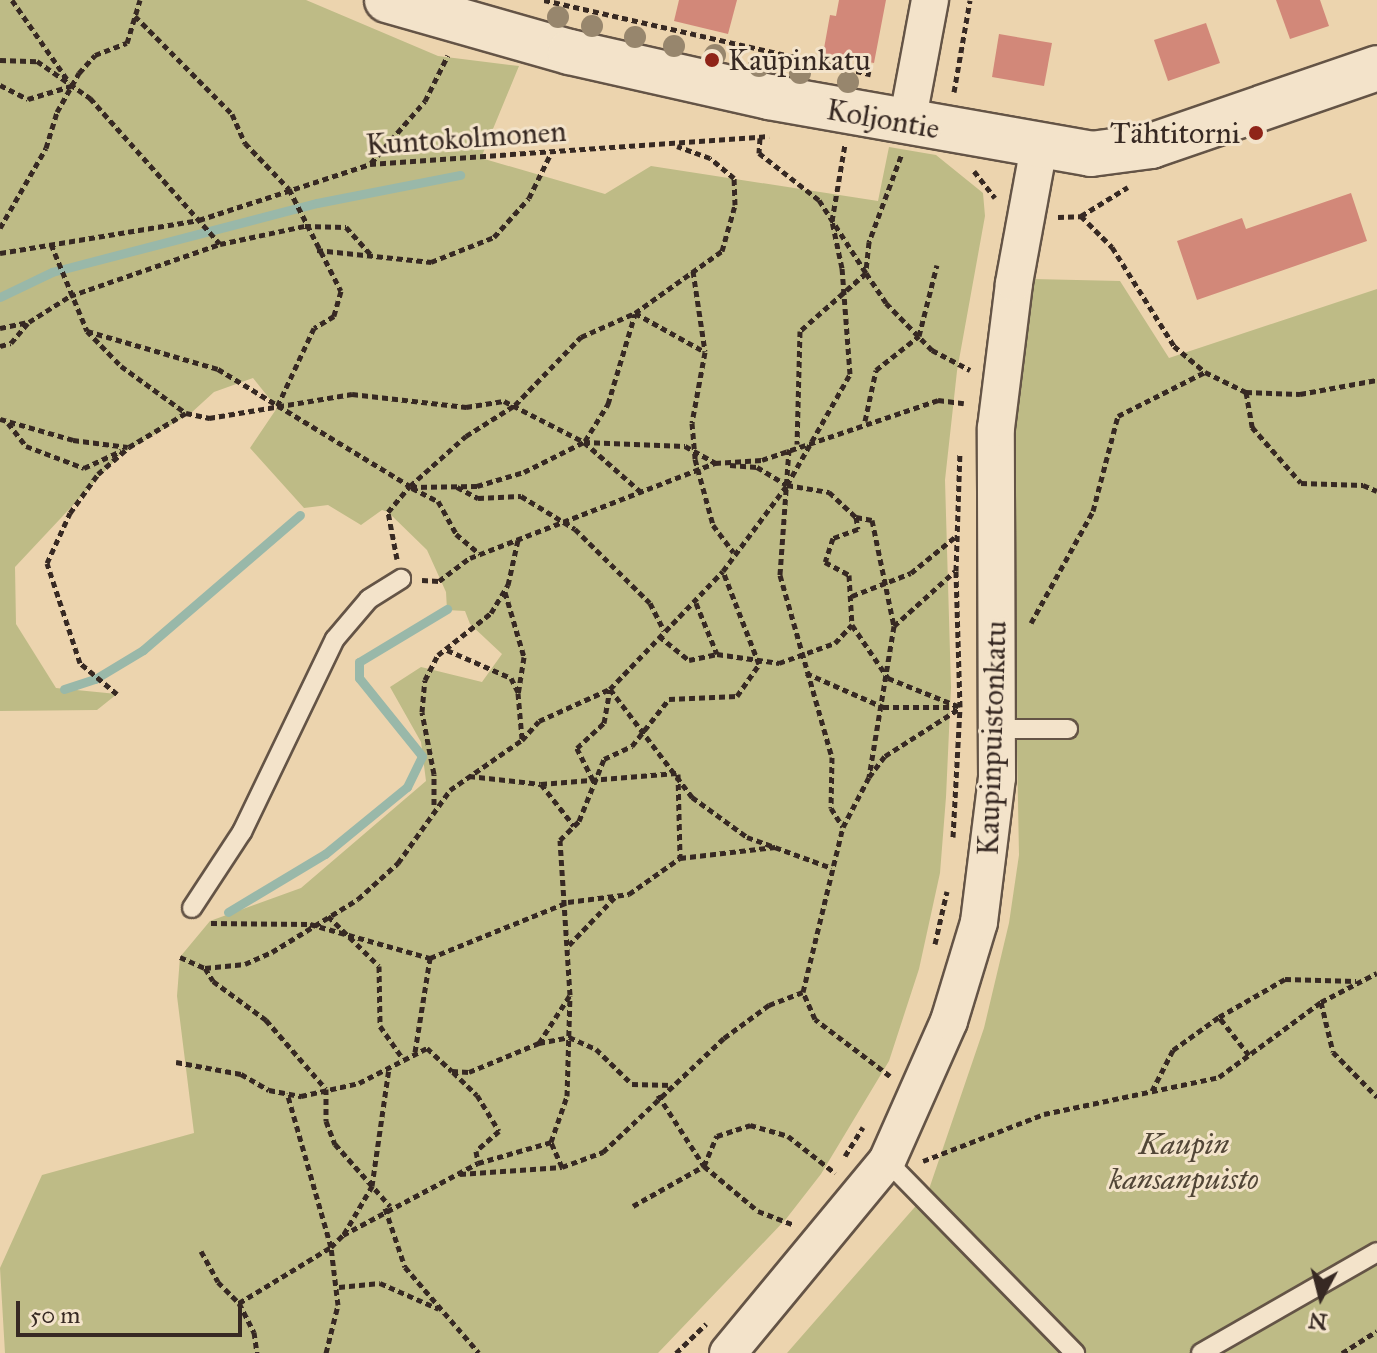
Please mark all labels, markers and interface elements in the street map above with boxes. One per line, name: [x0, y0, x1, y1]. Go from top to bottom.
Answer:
place label: Kaupinkatu: [728, 42, 871, 78]
marker: Kaupinkatu: [703, 51, 721, 69]
street label: Koljontie: [824, 91, 942, 147]
street label: Kuntokolmonen: [364, 113, 568, 163]
place label: Tähtitorni: [1110, 115, 1240, 151]
marker: Tähtitorni: [1247, 124, 1265, 142]
street label: Kaupinpuistonkatu: [970, 620, 1014, 856]
park label: Kaupin kansanpuisto: [1109, 1126, 1259, 1196]
north arrow: [1281, 1257, 1361, 1337]
scale bar: [20, 1285, 246, 1335]
text: 50 m: [30, 1300, 80, 1330]
text: N: [1307, 1307, 1329, 1336]

